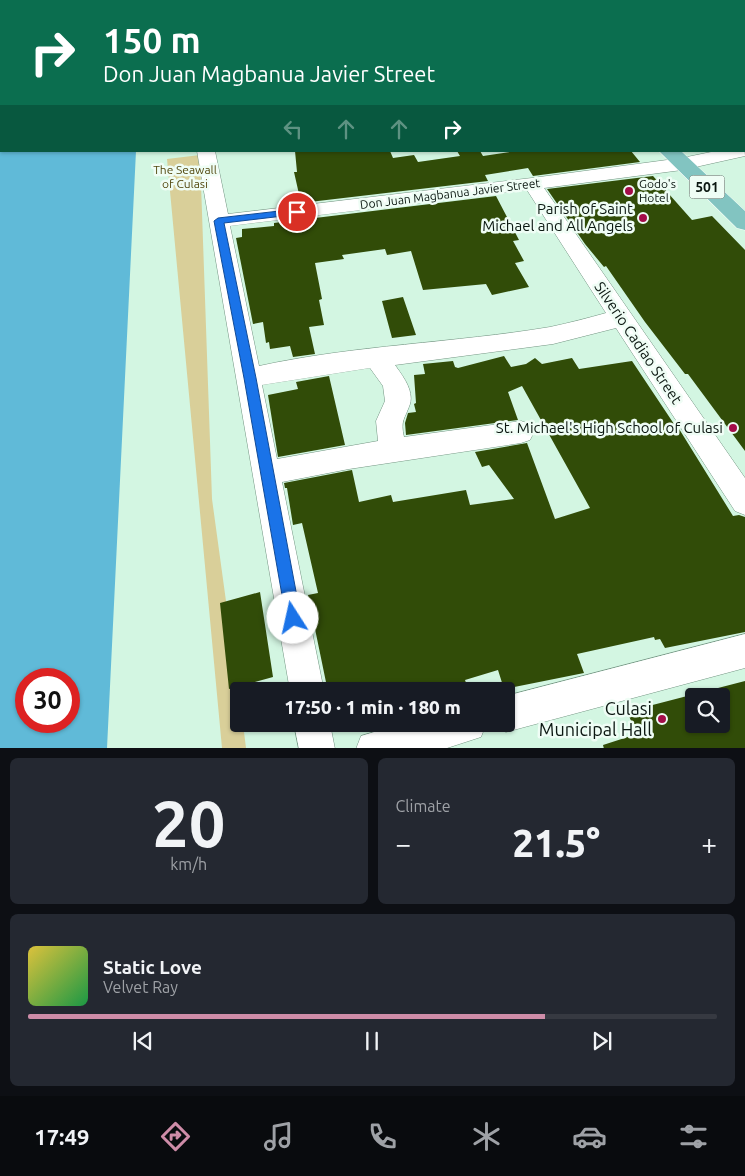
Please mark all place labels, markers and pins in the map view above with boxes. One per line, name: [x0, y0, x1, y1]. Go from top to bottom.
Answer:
place label: Godo's Hotel: [639, 177, 676, 204]
marker: Godo's Hotel: [623, 185, 635, 197]
pin: [276, 191, 318, 233]
place label: Parish of Saint Michael and All Angels: [482, 200, 633, 234]
marker: Parish of Saint Michael and All Angels: [637, 212, 649, 224]
place label: St. Michael's High School of Culasi: [496, 419, 723, 436]
marker: St. Michael's High School of Culasi: [727, 422, 739, 434]
place label: Culasi Municipal Hall: [539, 698, 652, 739]
marker: Culasi Municipal Hall: [656, 713, 668, 725]

